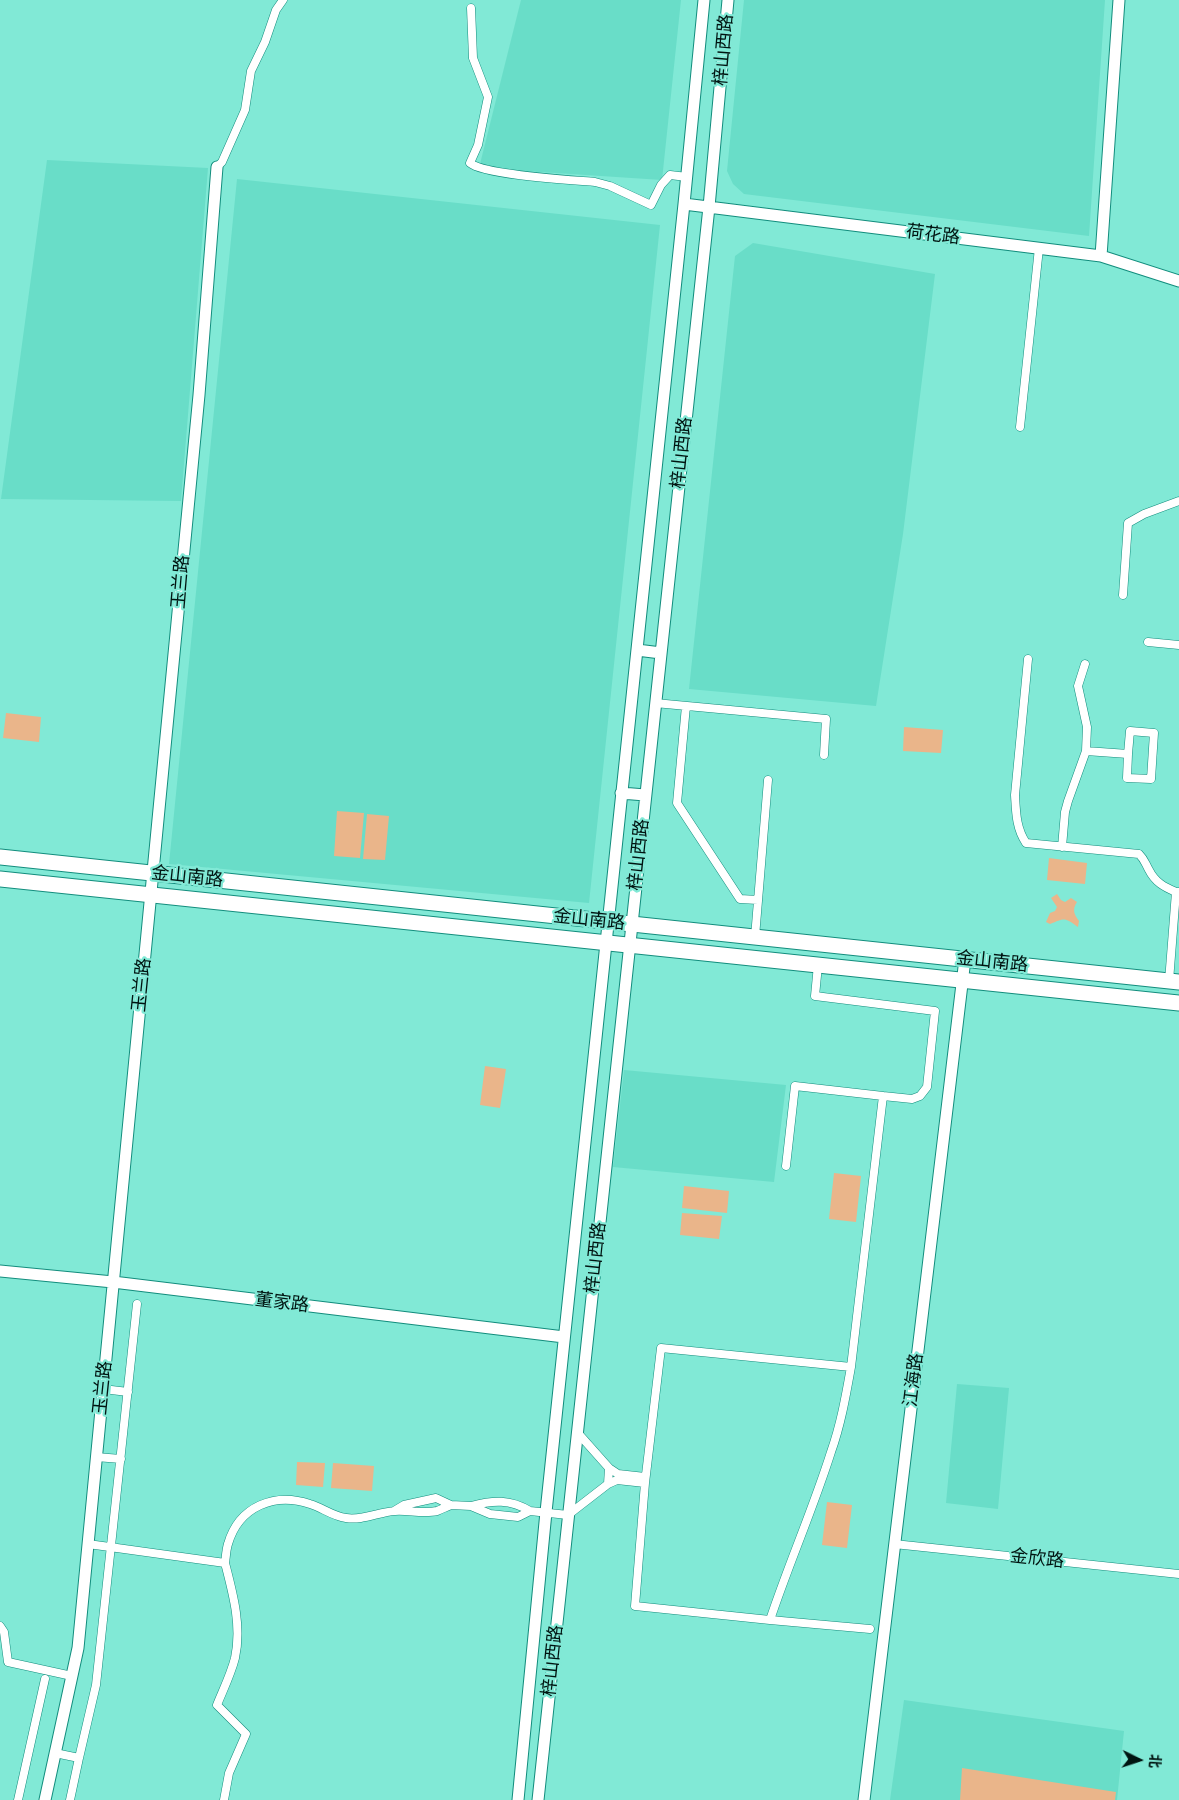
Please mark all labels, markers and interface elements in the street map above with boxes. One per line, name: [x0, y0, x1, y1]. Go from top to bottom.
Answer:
street label: 梓山西路: [710, 13, 738, 87]
street label: 荷花路: [905, 221, 961, 249]
street label: 梓山西路: [667, 416, 697, 490]
street label: 玉兰路: [168, 554, 194, 610]
street label: 梓山西路: [624, 818, 654, 892]
street label: 金山南路: [150, 862, 224, 892]
street label: 金山南路: [552, 905, 626, 935]
street label: 金山南路: [955, 947, 1029, 977]
street label: 玉兰路: [128, 957, 156, 1013]
street label: 梓山西路: [581, 1221, 611, 1295]
street label: 董家路: [254, 1289, 310, 1317]
street label: 江海路: [900, 1352, 928, 1408]
street label: 玉兰路: [89, 1360, 117, 1416]
street label: 金欣路: [1009, 1545, 1065, 1573]
street label: 梓山西路: [538, 1624, 568, 1698]
north arrow: [1114, 1735, 1164, 1785]
text: 北: [1145, 1754, 1163, 1769]

